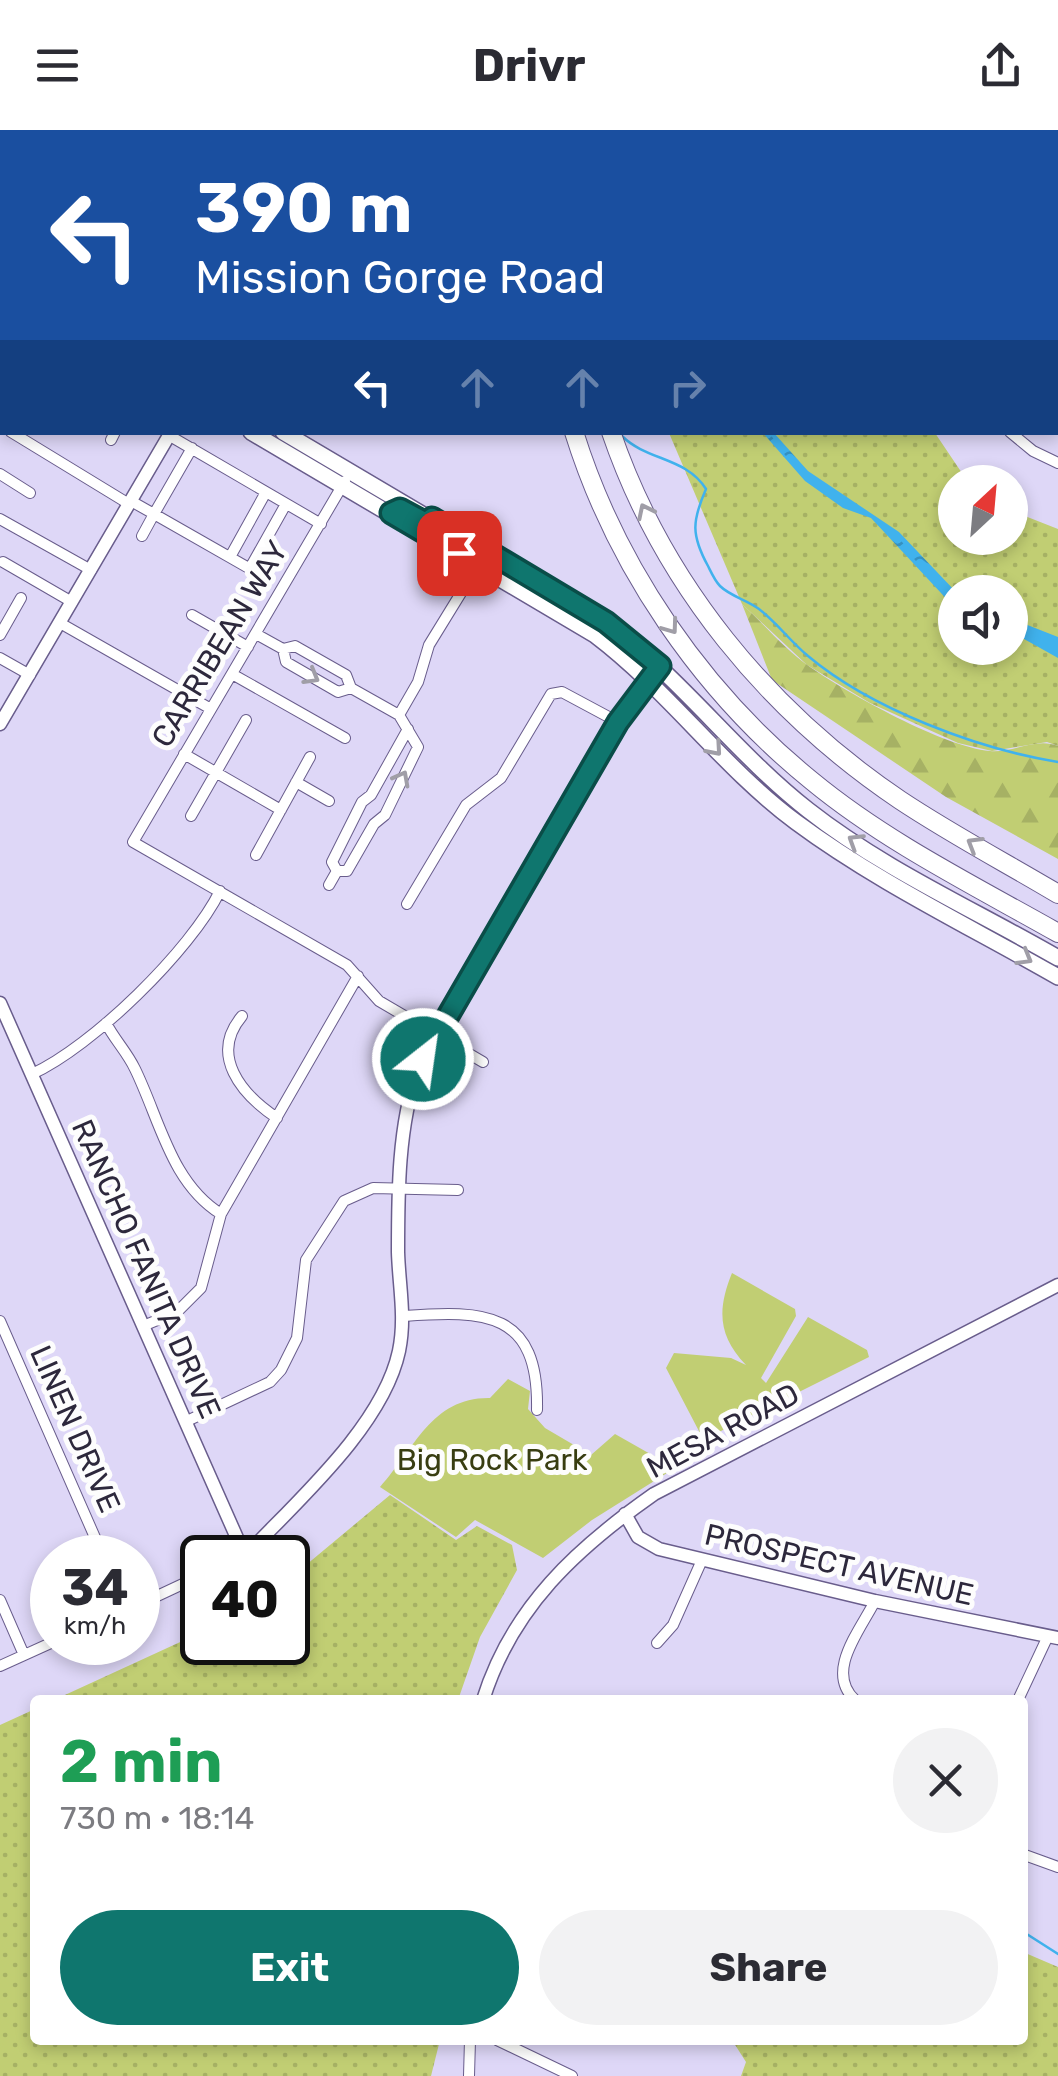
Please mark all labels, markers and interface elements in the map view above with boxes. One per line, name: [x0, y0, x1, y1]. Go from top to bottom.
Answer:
icon: menu: [30, 38, 85, 93]
icon: share: [973, 38, 1028, 93]
text: Drivr: [473, 39, 585, 92]
text: 390 m: [195, 167, 413, 250]
icon: left: [30, 170, 160, 300]
text: Mission Gorge Road: [195, 251, 605, 304]
icon: left: [345, 360, 400, 415]
icon: ahead: [450, 360, 505, 415]
icon: ahead: [555, 360, 610, 415]
icon: right: [660, 360, 715, 415]
north arrow: [938, 465, 1028, 555]
map controls: [938, 465, 1028, 665]
one-way arrow: [637, 504, 657, 522]
pin: [417, 511, 502, 596]
icon: arrive: [432, 526, 487, 581]
street label: CARRIBEAN WAY: [144, 534, 296, 754]
button: sound: [938, 575, 1028, 665]
one-way arrow: [659, 616, 677, 635]
one-way arrow: [301, 665, 319, 684]
one-way arrow: [704, 737, 722, 756]
one-way arrow: [389, 770, 409, 788]
one-way arrow: [848, 834, 866, 853]
one-way arrow: [967, 837, 985, 856]
one-way arrow: [1014, 946, 1032, 966]
position arrow: [371, 1007, 475, 1111]
street label: RANCHO FANITA DRIVE: [64, 1114, 228, 1424]
street label: LINEN DRIVE: [22, 1340, 128, 1518]
street label: MESA ROAD: [641, 1376, 805, 1486]
park label: Big Rock Park: [397, 1442, 588, 1478]
street label: PROSPECT AVENUE: [701, 1517, 977, 1613]
speed limit sign: 40: [180, 1535, 310, 1665]
text: 34: [61, 1558, 129, 1618]
text: km/h: [64, 1611, 126, 1640]
text: 2 min: [60, 1726, 222, 1797]
button: close: [893, 1728, 998, 1833]
text: 730 m · 18:14: [60, 1799, 254, 1837]
button: Exit: [60, 1910, 519, 2025]
button: Share: [539, 1910, 998, 2025]

